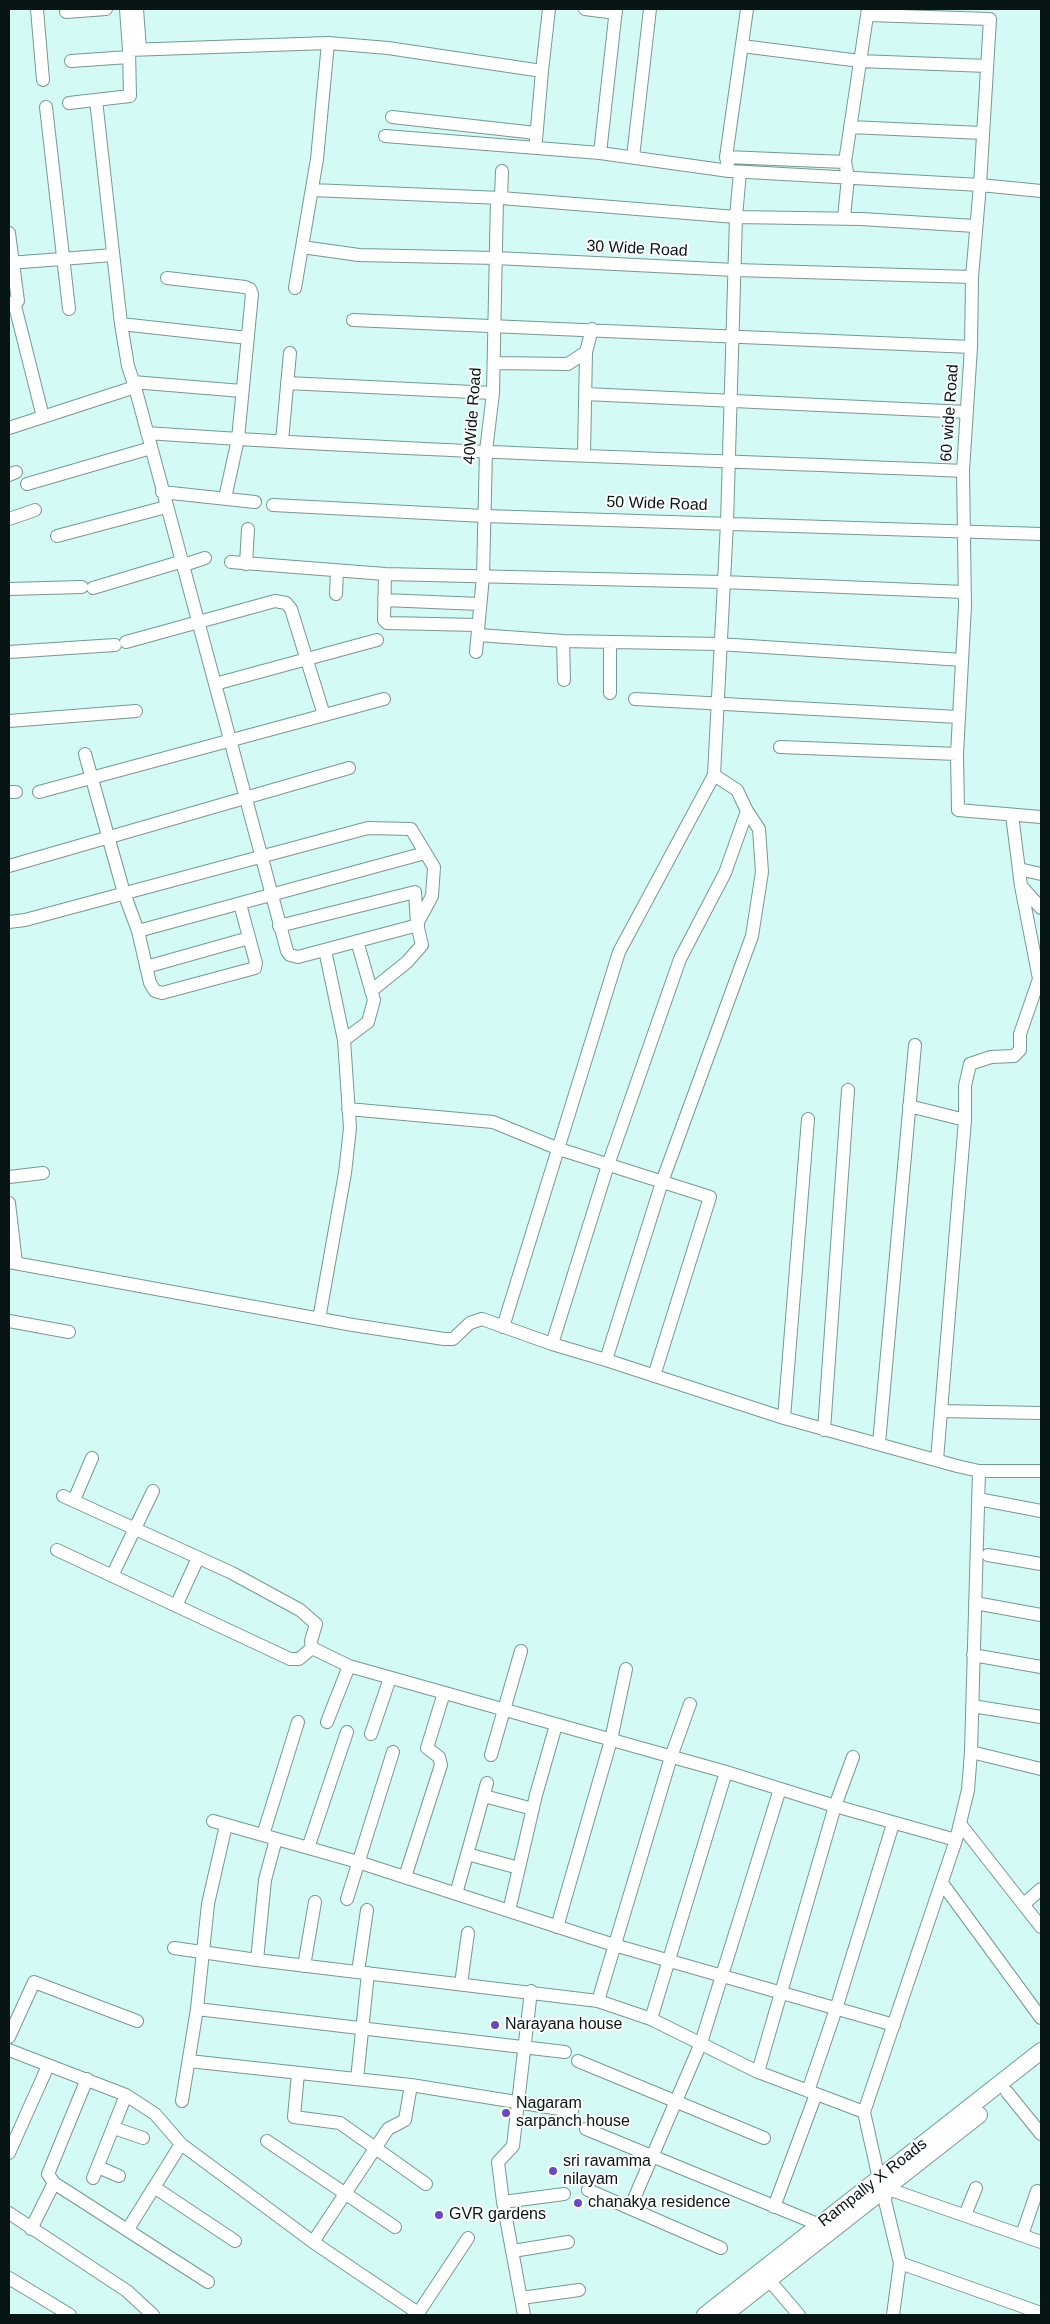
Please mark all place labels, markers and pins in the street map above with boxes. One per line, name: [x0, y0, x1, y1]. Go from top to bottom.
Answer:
place label: Narayana house: [505, 2015, 622, 2035]
marker: Narayana house: [489, 2019, 501, 2031]
place label: Nagaram sarpanch house: [516, 2094, 630, 2132]
marker: Nagaram sarpanch house: [500, 2107, 512, 2119]
place label: sri ravamma nilayam: [563, 2152, 651, 2190]
marker: sri ravamma nilayam: [547, 2165, 559, 2177]
place label: chanakya residence: [588, 2193, 730, 2213]
marker: chanakya residence: [572, 2197, 584, 2209]
place label: GVR gardens: [449, 2205, 546, 2225]
marker: GVR gardens: [433, 2209, 445, 2221]

